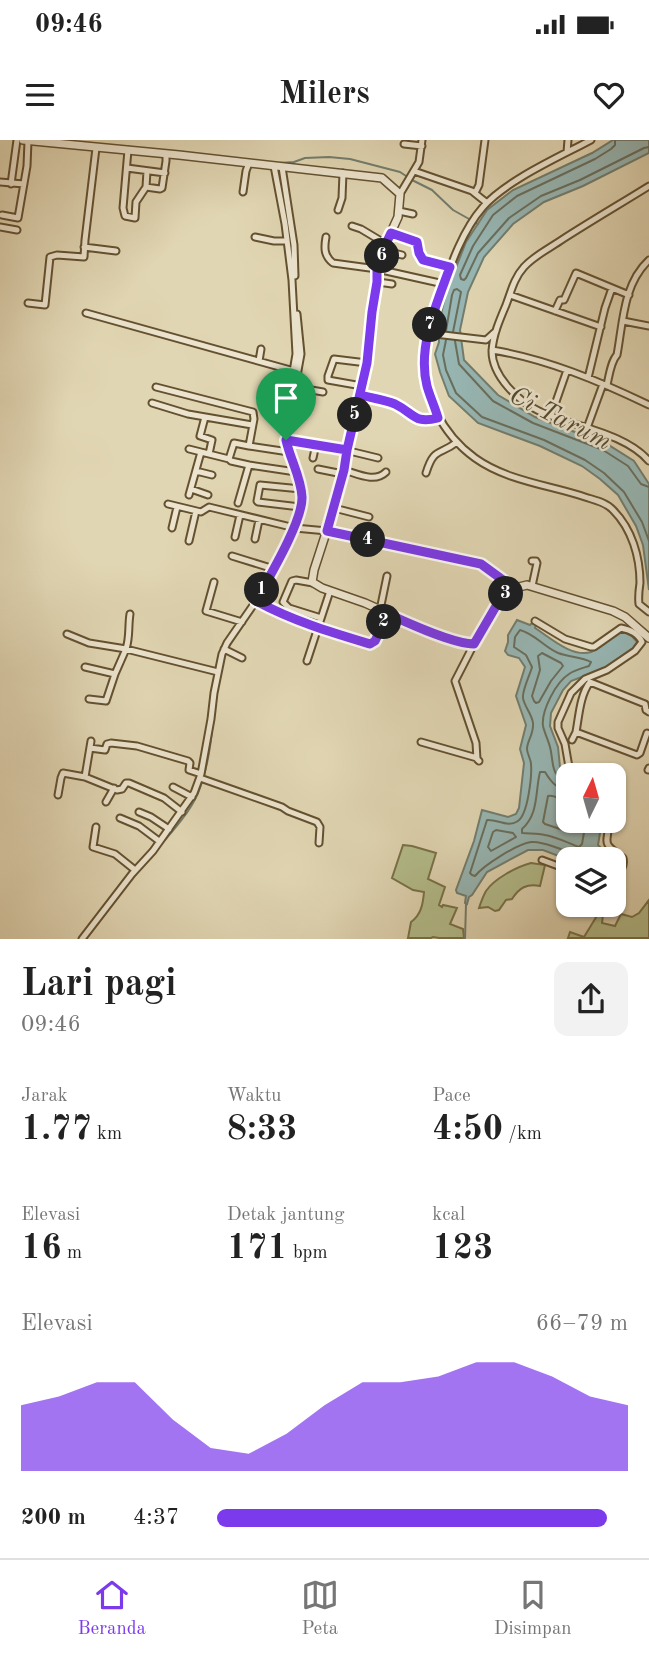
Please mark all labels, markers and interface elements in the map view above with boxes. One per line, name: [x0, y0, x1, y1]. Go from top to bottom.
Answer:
text: 09:46: [35, 12, 103, 38]
icon: menu: [21, 76, 59, 114]
icon: heart: [590, 76, 628, 114]
text: Milers: [279, 79, 370, 111]
pin: 6: [364, 239, 400, 274]
text: 6: [376, 246, 387, 265]
pin: 7: [412, 308, 448, 342]
text: 7: [424, 315, 435, 334]
pin: [256, 368, 316, 440]
icon: arrive: [267, 379, 305, 417]
water label: Ci Tarum: [505, 382, 615, 456]
pin: 5: [338, 398, 372, 432]
text: 5: [349, 405, 360, 424]
pin: 4: [350, 522, 386, 558]
text: 4: [362, 530, 373, 549]
pin: 1: [244, 573, 280, 608]
pin: 3: [489, 576, 524, 612]
text: 1: [256, 580, 267, 599]
text: 3: [500, 584, 511, 603]
pin: 2: [366, 604, 402, 640]
text: 2: [378, 612, 389, 631]
north arrow: [556, 763, 626, 833]
map controls: [556, 763, 626, 917]
button: layers: [556, 847, 626, 917]
button: share: [554, 962, 628, 1036]
text: Lari pagi: [21, 966, 176, 1004]
text: 09:46: [21, 1013, 81, 1036]
text: Jarak: [21, 1087, 68, 1106]
text: Waktu: [227, 1087, 282, 1106]
text: Pace: [432, 1087, 471, 1106]
text: 1.77: [21, 1112, 92, 1147]
text: 8:33: [227, 1112, 297, 1147]
text: 4:50: [432, 1112, 503, 1147]
text: km: [92, 1125, 122, 1144]
text: /km: [503, 1125, 542, 1144]
text: Elevasi: [21, 1206, 80, 1225]
text: Detak jantung: [227, 1206, 345, 1225]
text: kcal: [432, 1206, 465, 1225]
text: 16: [21, 1231, 62, 1266]
text: 171: [227, 1231, 288, 1266]
text: 123: [432, 1231, 493, 1266]
text: m: [62, 1244, 82, 1263]
text: bpm: [288, 1244, 328, 1263]
text: Elevasi: [21, 1312, 93, 1335]
text: 66–79 m: [536, 1312, 628, 1335]
text: 200 m: [21, 1506, 86, 1529]
text: 4:37: [133, 1506, 179, 1529]
tab: Beranda: [77, 1576, 146, 1641]
tab: Peta: [301, 1576, 339, 1641]
tab: Disimpan: [494, 1576, 572, 1641]

